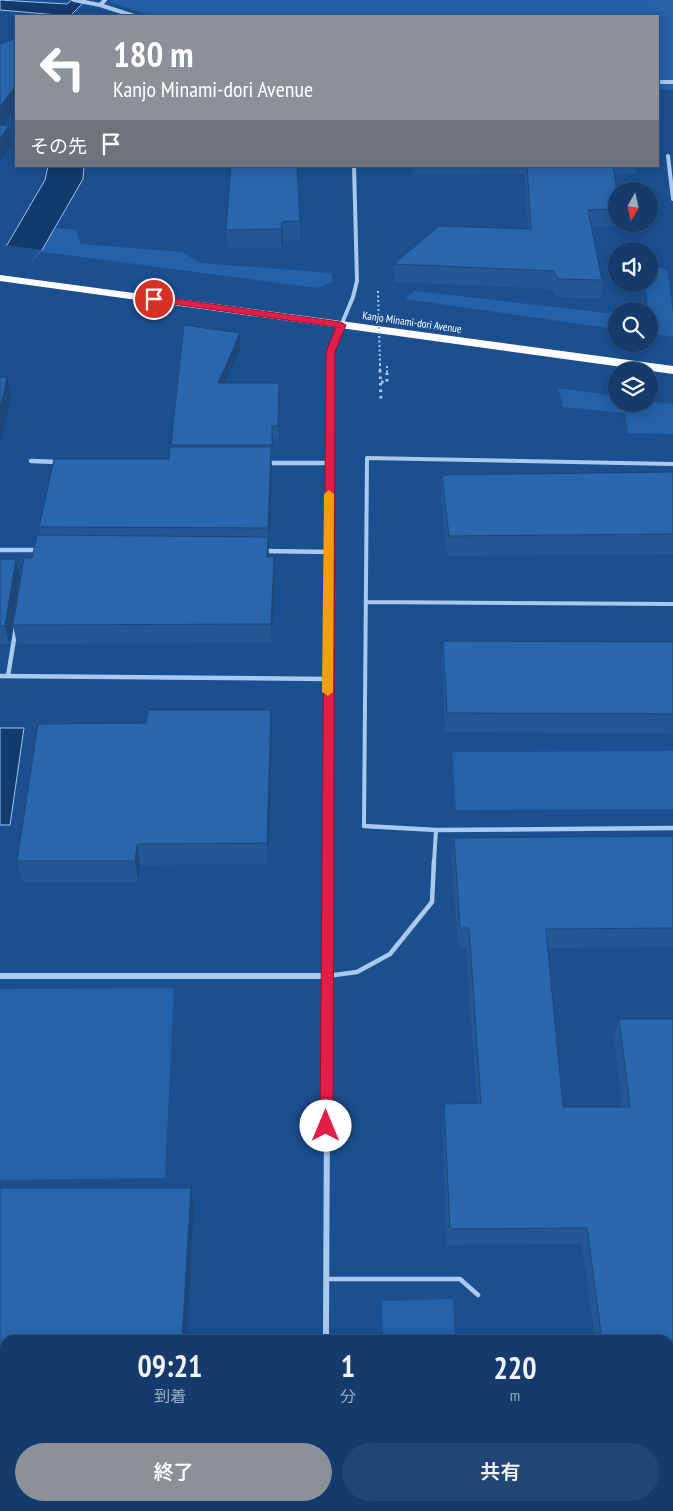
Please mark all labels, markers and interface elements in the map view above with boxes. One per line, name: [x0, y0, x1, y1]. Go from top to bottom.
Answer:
text: 180 m: [113, 31, 194, 77]
icon: left: [30, 35, 95, 100]
text: Kanjo Minami-dori Avenue: [113, 75, 313, 103]
icon: arrive: [97, 130, 125, 158]
text: その先: [30, 134, 87, 158]
north arrow: [608, 182, 658, 232]
map controls: [608, 182, 658, 412]
button: sound: [608, 242, 658, 292]
pin: [133, 278, 175, 320]
icon: arrive: [140, 285, 168, 313]
button: search: [608, 302, 658, 352]
street label: Kanjo Minami-dori Avenue: [362, 308, 463, 336]
button: layers: [608, 362, 658, 412]
position arrow: [299, 1099, 351, 1151]
text: 09:21: [138, 1346, 202, 1385]
text: 1: [341, 1346, 355, 1385]
text: 220: [493, 1348, 536, 1387]
text: m: [510, 1385, 520, 1405]
text: 到着: [154, 1386, 186, 1406]
text: 分: [340, 1386, 356, 1406]
button: 終了: [15, 1443, 332, 1501]
button: 共有: [342, 1443, 659, 1501]

